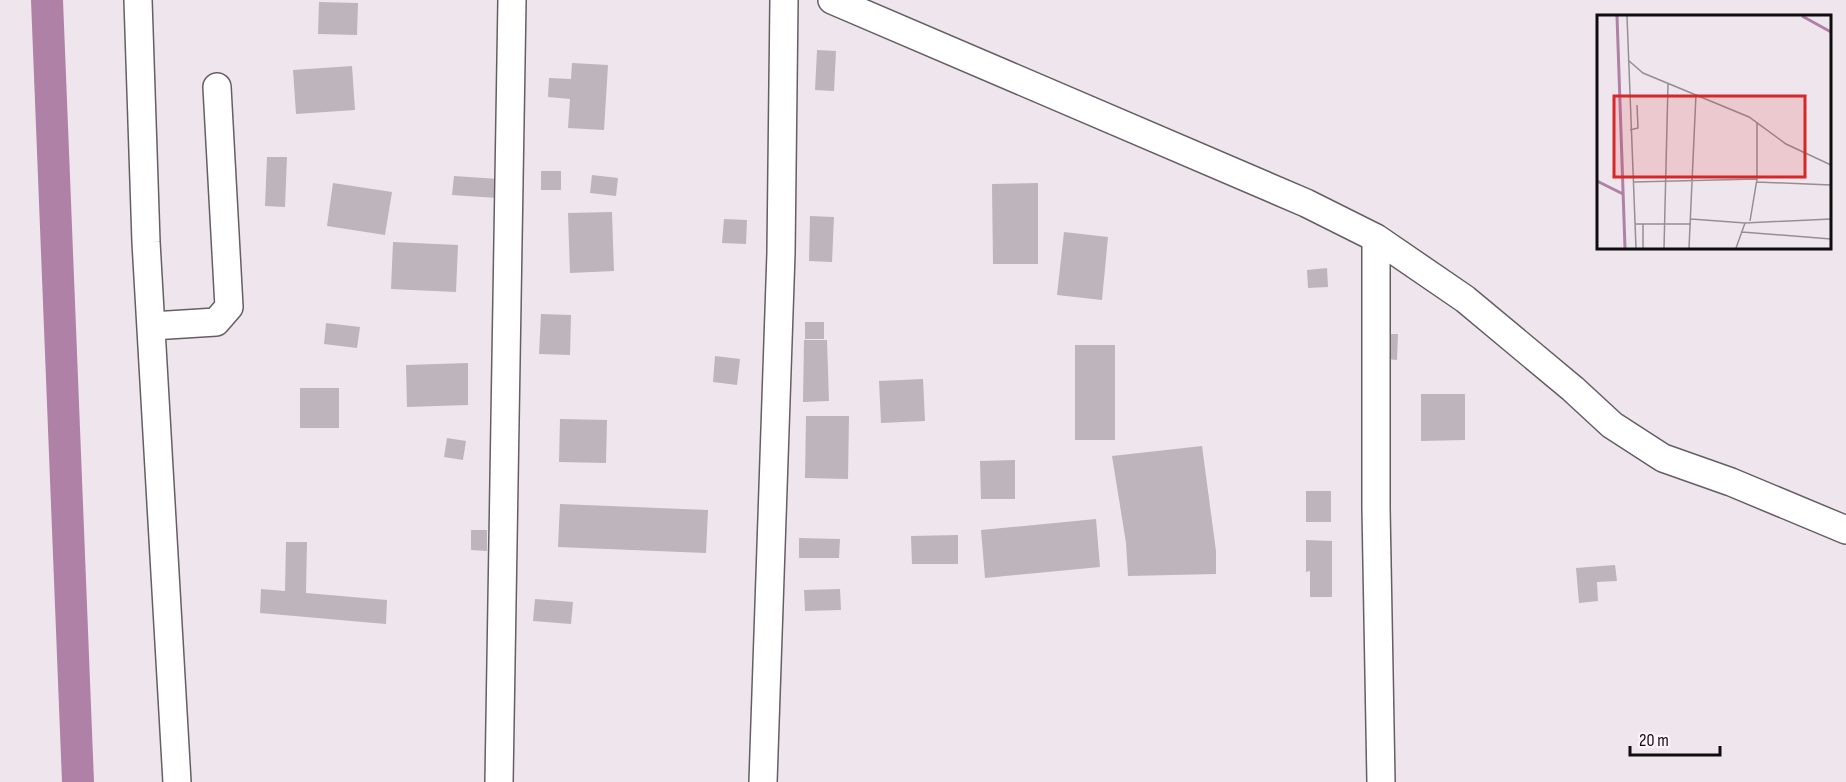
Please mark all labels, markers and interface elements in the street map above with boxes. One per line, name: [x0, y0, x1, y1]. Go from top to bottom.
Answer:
inset map: [1597, 15, 1831, 249]
scale bar: [1630, 719, 1720, 757]
text: 20 m: [1639, 730, 1669, 751]

